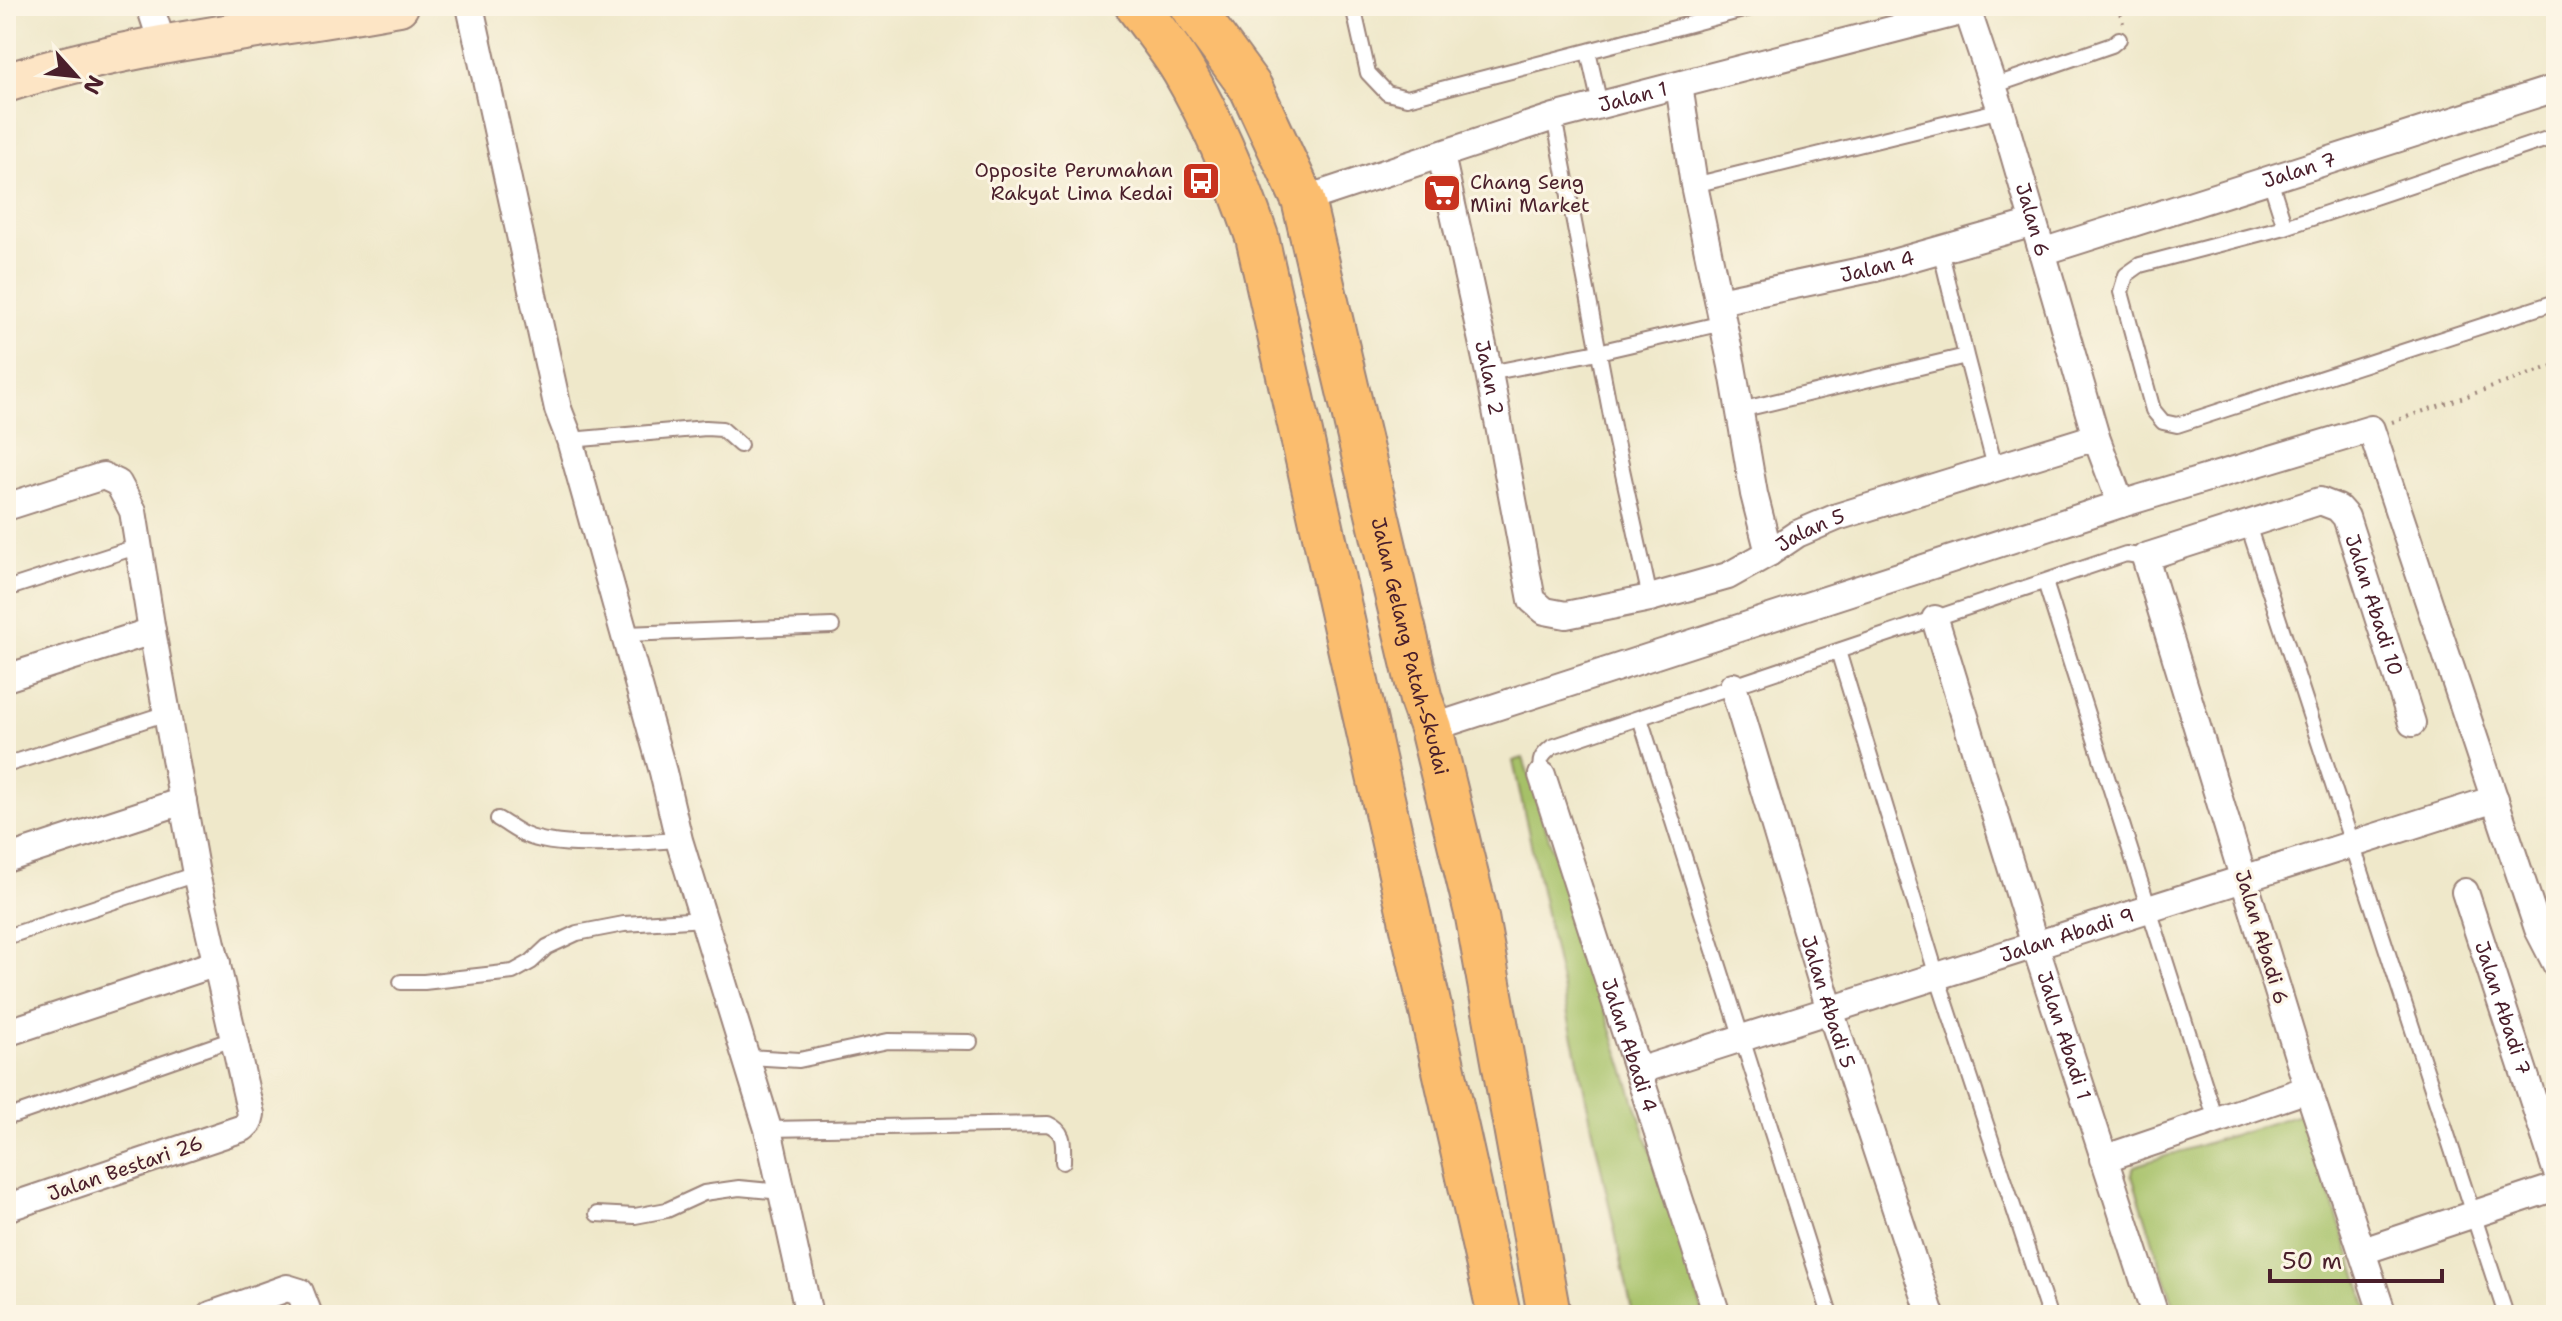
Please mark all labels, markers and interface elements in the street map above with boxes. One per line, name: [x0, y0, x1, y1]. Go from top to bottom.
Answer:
north arrow: [36, 36, 116, 116]
text: N: [76, 71, 110, 99]
street label: Jalan 1: [1596, 75, 1670, 118]
street label: Jalan 7: [2259, 146, 2339, 194]
place label: Opposite Perumahan Rakyat Lima Kedai: [974, 157, 1173, 206]
bus stop icon: Opposite Perumahan Rakyat Lima Kedai: [1180, 160, 1222, 202]
place label: Chang Seng Mini Market: [1470, 169, 1590, 218]
supermarket icon: Chang Seng Mini Market: [1421, 172, 1463, 214]
street label: Jalan 6: [2010, 180, 2056, 260]
street label: Jalan 4: [1838, 244, 1917, 288]
street label: Jalan 2: [1469, 338, 1510, 417]
street label: Jalan 5: [1770, 502, 1848, 558]
street label: Jalan Gelang Patah-Skudai: [1365, 515, 1455, 778]
street label: Jalan Abadi 10: [2339, 531, 2409, 679]
street label: Jalan Abadi 6: [2229, 867, 2295, 1007]
street label: Jalan Abadi 9: [1997, 901, 2137, 968]
street label: Jalan Abadi 5: [1795, 933, 1861, 1072]
street label: Jalan Abadi 7: [2469, 938, 2537, 1078]
street label: Jalan Abadi 1: [2031, 968, 2097, 1103]
street label: Jalan Abadi 4: [1596, 975, 1663, 1115]
street label: Jalan Bestari 26: [44, 1129, 206, 1207]
scale bar: [2270, 1233, 2442, 1283]
text: 50 m: [2282, 1245, 2342, 1277]

